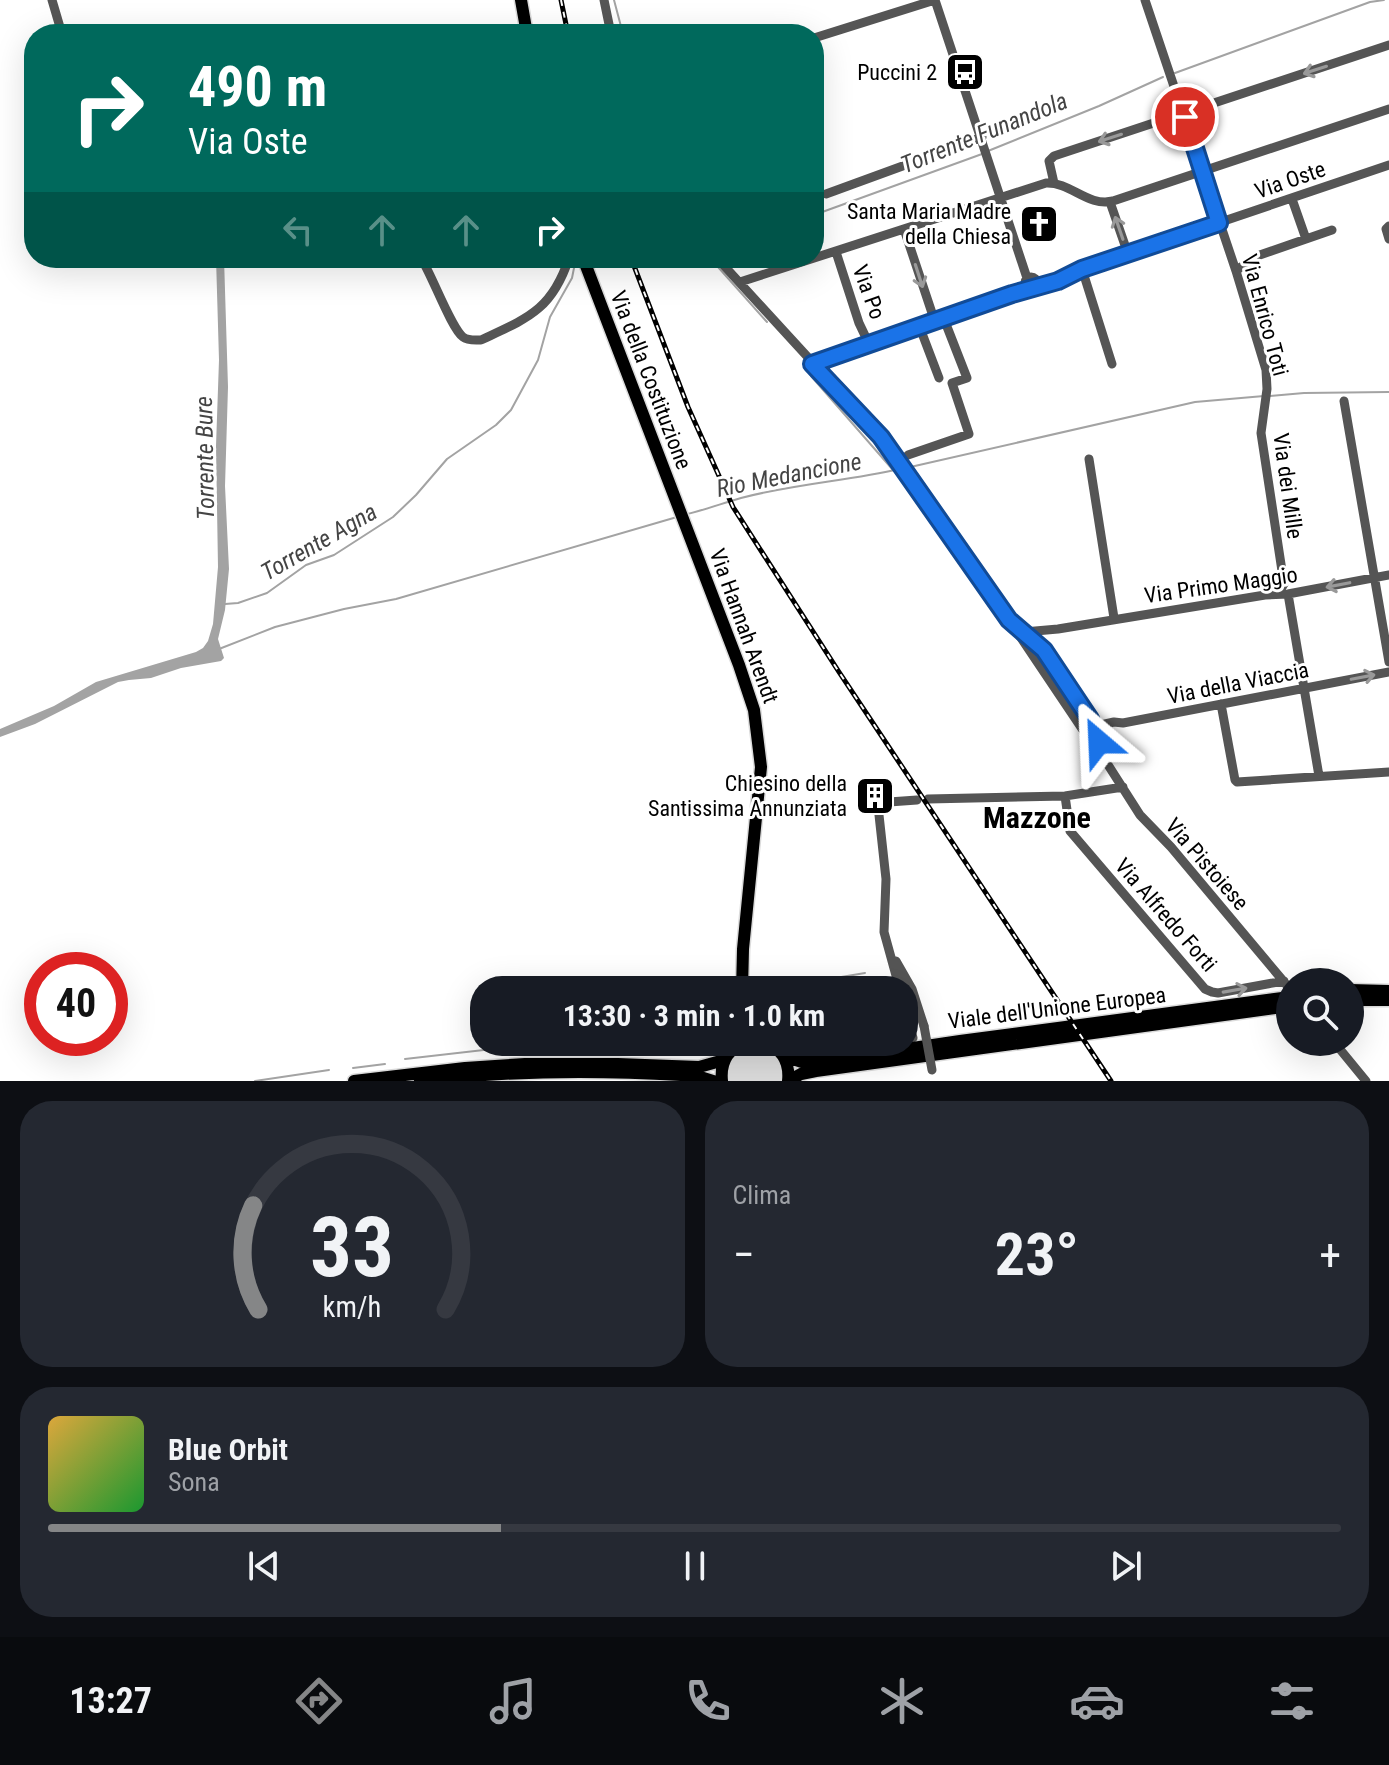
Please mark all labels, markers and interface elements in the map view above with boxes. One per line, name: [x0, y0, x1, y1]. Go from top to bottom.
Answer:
bus stop icon: Puccini 2: [944, 51, 986, 93]
text: 490 m: [188, 54, 327, 120]
icon: right: [56, 56, 160, 160]
place label: Puccini 2: [857, 60, 937, 85]
one-way arrow: [1303, 63, 1328, 78]
pin: [1151, 83, 1219, 151]
water label: Torrente Funandola: [896, 87, 1072, 179]
icon: arrive: [1163, 95, 1207, 139]
text: Via Oste: [188, 121, 308, 163]
one-way arrow: [1098, 131, 1123, 146]
street label: Via Oste: [1251, 156, 1329, 204]
place label: Santa Maria Madre della Chiesa: [847, 199, 1011, 249]
church icon: Santa Maria Madre della Chiesa: [1018, 203, 1060, 245]
icon: left: [276, 208, 320, 252]
icon: ahead: [360, 208, 404, 252]
icon: ahead: [444, 208, 488, 252]
icon: right: [528, 208, 572, 252]
one-way arrow: [1110, 216, 1125, 241]
street label: Via Enrico Toti: [1237, 251, 1293, 379]
street label: Via Po: [848, 261, 890, 323]
one-way arrow: [913, 263, 928, 288]
street label: Via della Costituzione: [605, 287, 697, 473]
water label: Torrente Bure: [190, 396, 220, 520]
street label: Via dei Mille: [1268, 432, 1308, 540]
water label: Rio Medancione: [714, 447, 864, 503]
water label: Torrente Agna: [256, 498, 382, 586]
street label: Via Hannah Arendt: [705, 545, 783, 707]
street label: Via Primo Maggio: [1143, 562, 1299, 608]
one-way arrow: [1326, 578, 1352, 593]
street label: Via della Viaccia: [1165, 657, 1311, 709]
one-way arrow: [1350, 669, 1375, 684]
position arrow: [1057, 700, 1141, 784]
place label: Chiesino della Santissima Annunziata: [648, 771, 847, 821]
building icon: Chiesino della Santissima Annunziata: [854, 775, 896, 817]
district label: Mazzone: [983, 800, 1091, 835]
street label: Via Pistoiese: [1160, 813, 1254, 915]
street label: Via Alfredo Forti: [1110, 853, 1222, 977]
speed limit sign: 40: [24, 952, 128, 1056]
map controls: [1276, 968, 1364, 1056]
button: search: [1276, 968, 1364, 1056]
one-way arrow: [1222, 981, 1247, 996]
street label: Viale dell'Unione Europea: [947, 982, 1167, 1034]
text: 13:30 · 3 min · 1.0 km: [563, 998, 825, 1033]
text: Clima: [733, 1180, 791, 1210]
text: 33: [310, 1199, 394, 1296]
text: 23°: [995, 1219, 1079, 1290]
text: −: [733, 1229, 755, 1281]
text: +: [1319, 1229, 1341, 1281]
text: km/h: [323, 1290, 382, 1324]
text: Blue Orbit: [168, 1432, 288, 1467]
text: Sona: [168, 1467, 220, 1497]
icon: previous: [242, 1544, 286, 1588]
icon: pause: [673, 1544, 717, 1588]
icon: next: [1104, 1544, 1148, 1588]
icon: directions: [291, 1673, 347, 1729]
icon: music: [485, 1673, 541, 1729]
icon: phone: [680, 1673, 736, 1729]
icon: climate: [874, 1673, 930, 1729]
icon: car: [1069, 1673, 1125, 1729]
icon: filters: [1264, 1673, 1320, 1729]
text: 13:27: [69, 1680, 152, 1722]

